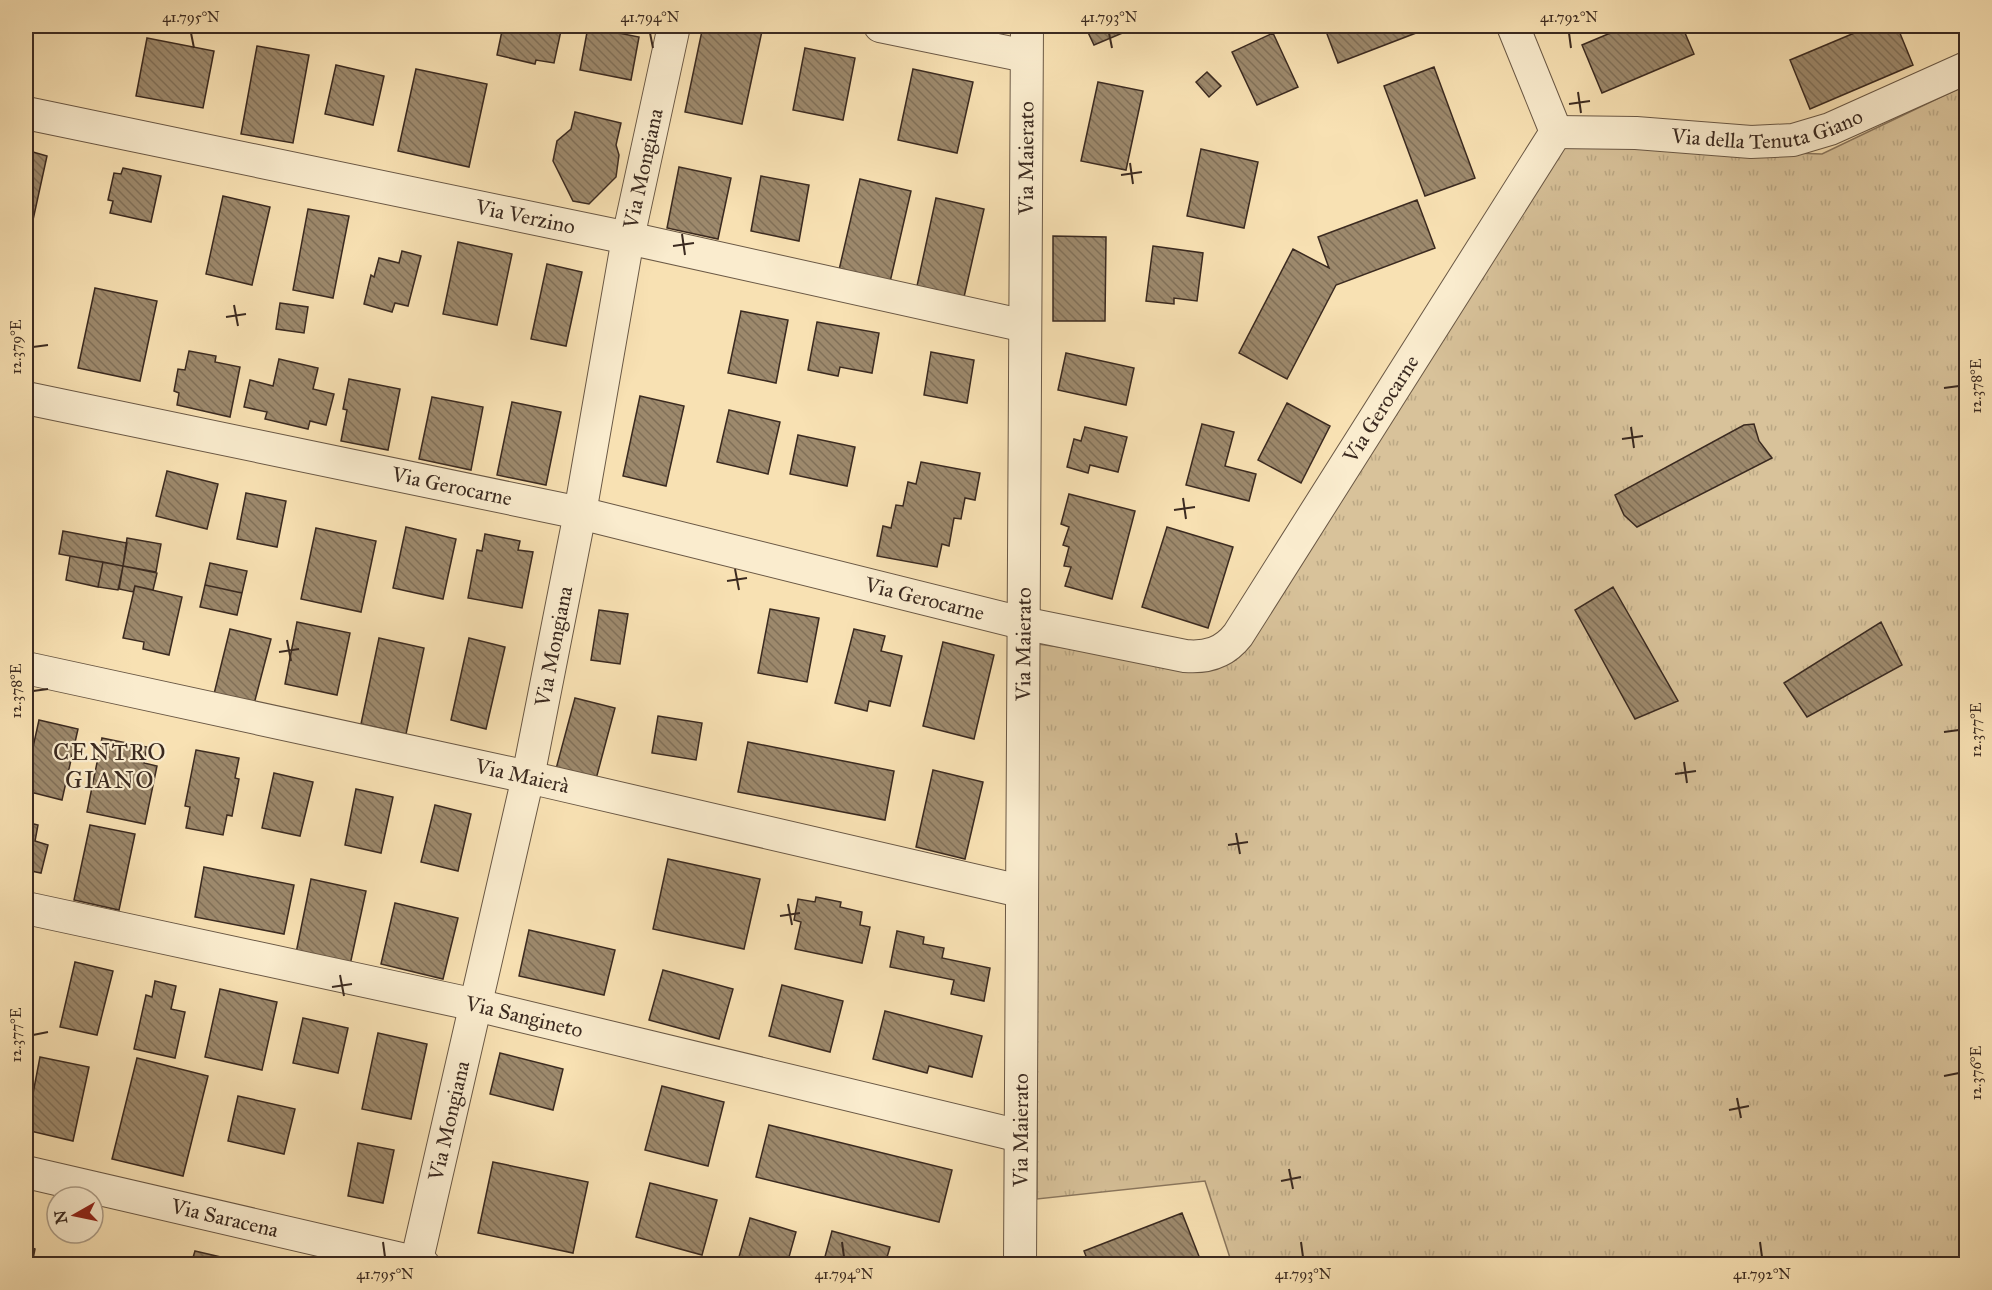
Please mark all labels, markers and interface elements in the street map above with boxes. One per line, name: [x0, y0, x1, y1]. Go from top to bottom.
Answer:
text: 41.795°N: [162, 8, 220, 26]
text: 41.794°N: [620, 8, 680, 26]
text: 41.793°N: [1081, 8, 1138, 26]
text: 41.792°N: [1540, 8, 1598, 26]
street label: Via Maierato: [1013, 101, 1040, 216]
street label: Via della Tenuta Giano: [1670, 103, 1867, 155]
street label: Via Mongiana: [617, 106, 669, 232]
street label: Via Verzino: [472, 193, 578, 240]
text: 12.379°E: [7, 319, 25, 374]
street label: Via Gerocarne: [1337, 350, 1425, 468]
text: 12.378°E: [1967, 358, 1985, 413]
street label: Via Gerocarne: [388, 461, 515, 512]
street label: Via Gerocarne: [861, 571, 987, 626]
street label: Via Mongiana: [529, 584, 578, 710]
street label: Via Maierato: [1010, 587, 1037, 702]
text: 12.378°E: [7, 663, 25, 718]
text: 12.377°E: [1967, 702, 1985, 757]
district label: CENTRO GIANO: [53, 737, 167, 795]
street label: Via Maierà: [472, 753, 572, 799]
street label: Via Sangineto: [462, 990, 586, 1043]
text: 12.377°E: [7, 1007, 25, 1062]
text: 12.376°E: [1967, 1045, 1985, 1100]
street label: Via Mongiana: [422, 1058, 475, 1184]
street label: Via Maierato: [1007, 1073, 1034, 1188]
north arrow: [45, 1185, 105, 1245]
street label: Via Saracena: [168, 1193, 281, 1243]
text: N: [50, 1209, 71, 1225]
text: 41.795°N: [356, 1265, 414, 1283]
text: 41.794°N: [814, 1265, 874, 1283]
text: 41.793°N: [1275, 1265, 1332, 1283]
text: 41.792°N: [1733, 1265, 1791, 1283]

